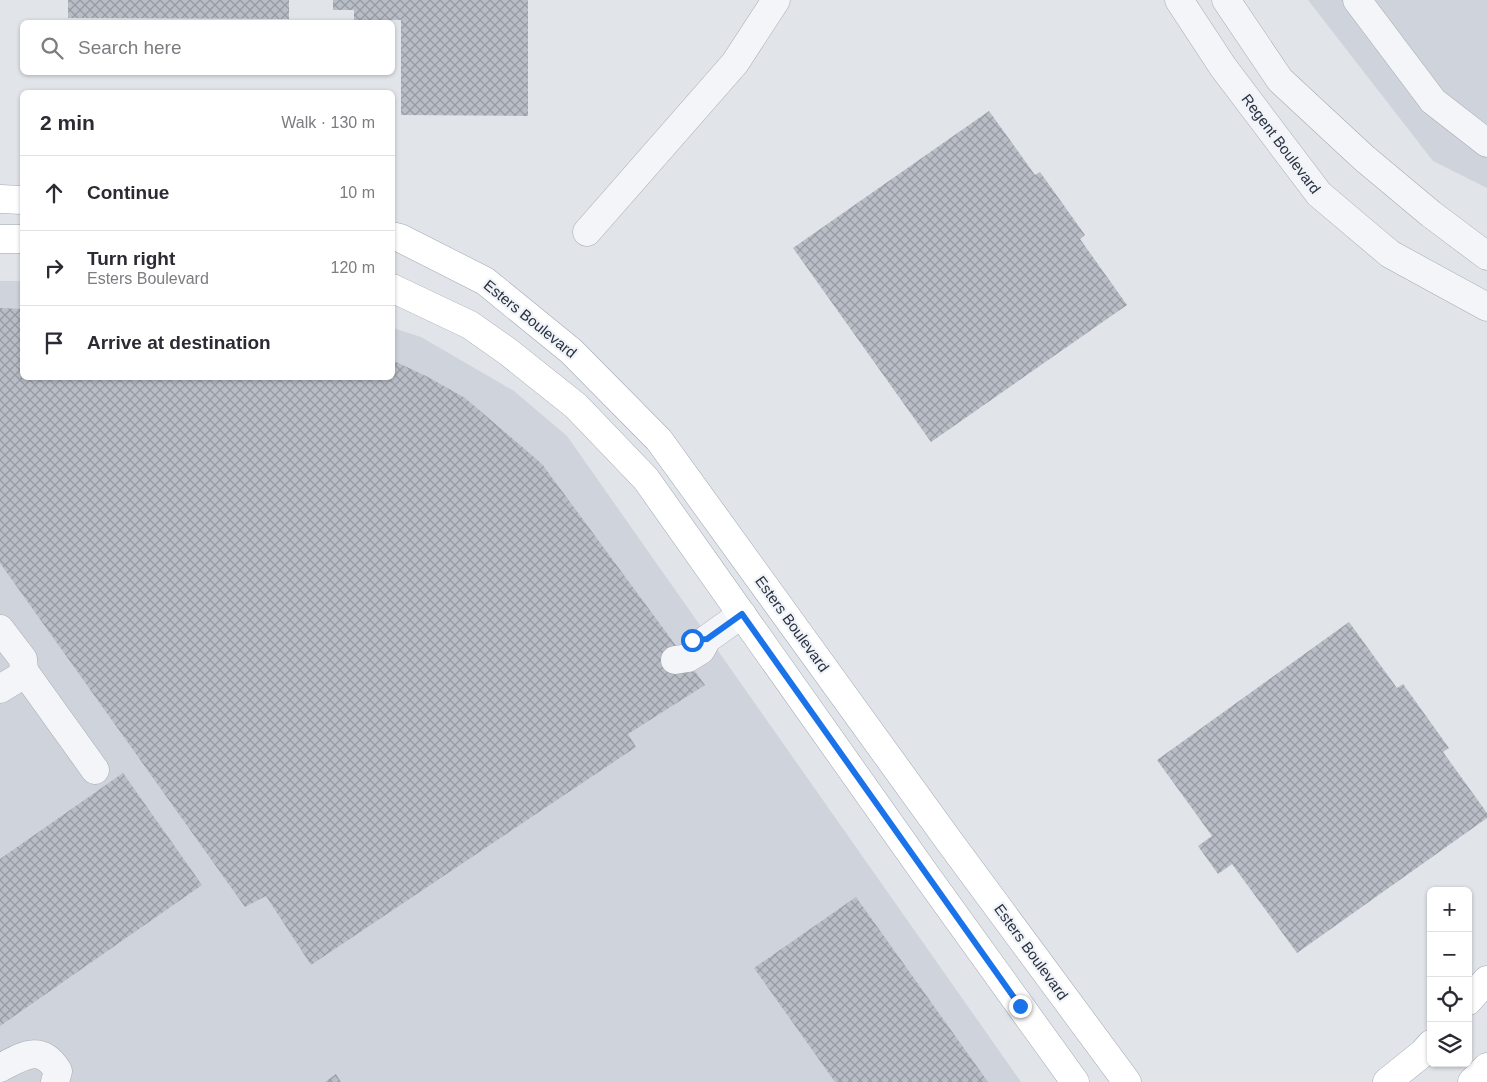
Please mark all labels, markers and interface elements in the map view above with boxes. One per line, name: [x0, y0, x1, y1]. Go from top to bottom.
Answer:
search box: [20, 20, 395, 75]
icon: search: [38, 34, 66, 62]
text: Search here: [78, 37, 182, 58]
street label: Regent Boulevard: [1238, 91, 1324, 197]
text: 2 min: [40, 111, 95, 134]
text: Walk · 130 m: [281, 114, 375, 131]
icon: ahead: [40, 179, 68, 207]
text: Continue: [87, 182, 169, 203]
text: 10 m: [339, 184, 375, 201]
text: Turn right: [87, 248, 175, 269]
icon: right: [40, 254, 68, 282]
text: 120 m: [331, 259, 375, 276]
text: Esters Boulevard: [87, 270, 209, 287]
street label: Esters Boulevard: [481, 276, 580, 361]
icon: arrive: [40, 329, 68, 357]
text: Arrive at destination: [87, 332, 271, 353]
street label: Esters Boulevard: [752, 573, 833, 675]
route start: [681, 629, 704, 652]
map controls: [1427, 887, 1472, 1067]
button: +: [1427, 887, 1472, 932]
street label: Esters Boulevard: [991, 901, 1072, 1003]
button: −: [1427, 932, 1472, 977]
button: locate: [1427, 977, 1472, 1022]
route end: [1009, 995, 1032, 1018]
button: layers: [1427, 1022, 1472, 1067]

